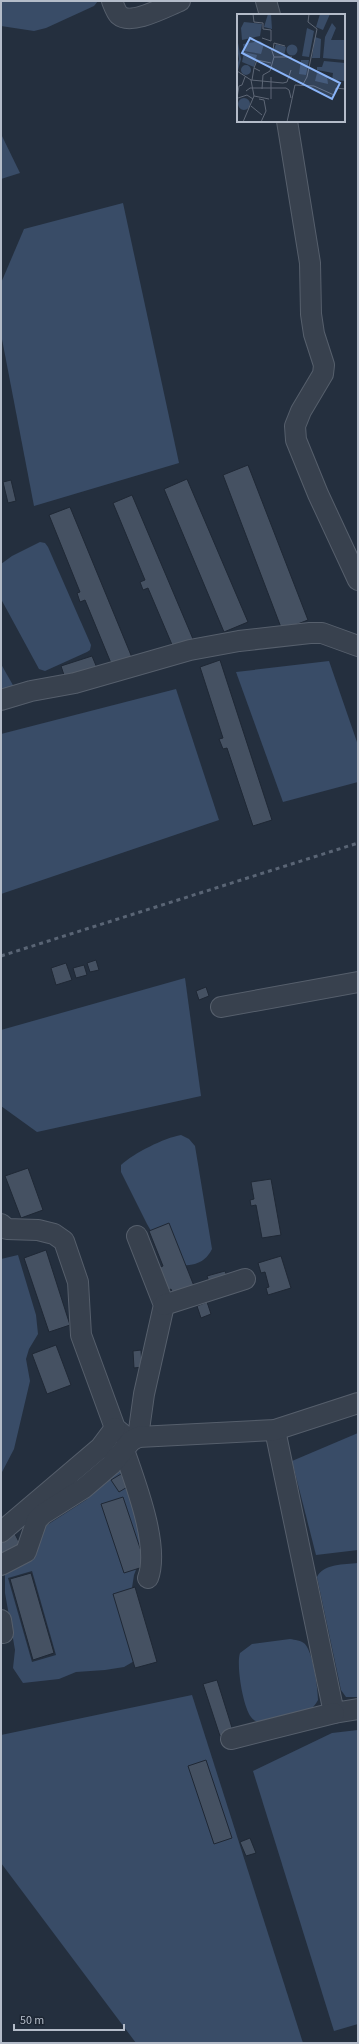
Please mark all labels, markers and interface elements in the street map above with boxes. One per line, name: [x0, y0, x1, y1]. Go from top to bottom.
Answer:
inset map: [237, 14, 345, 122]
scale bar: [14, 2006, 124, 2032]
text: 50 m: [20, 2012, 44, 2029]

